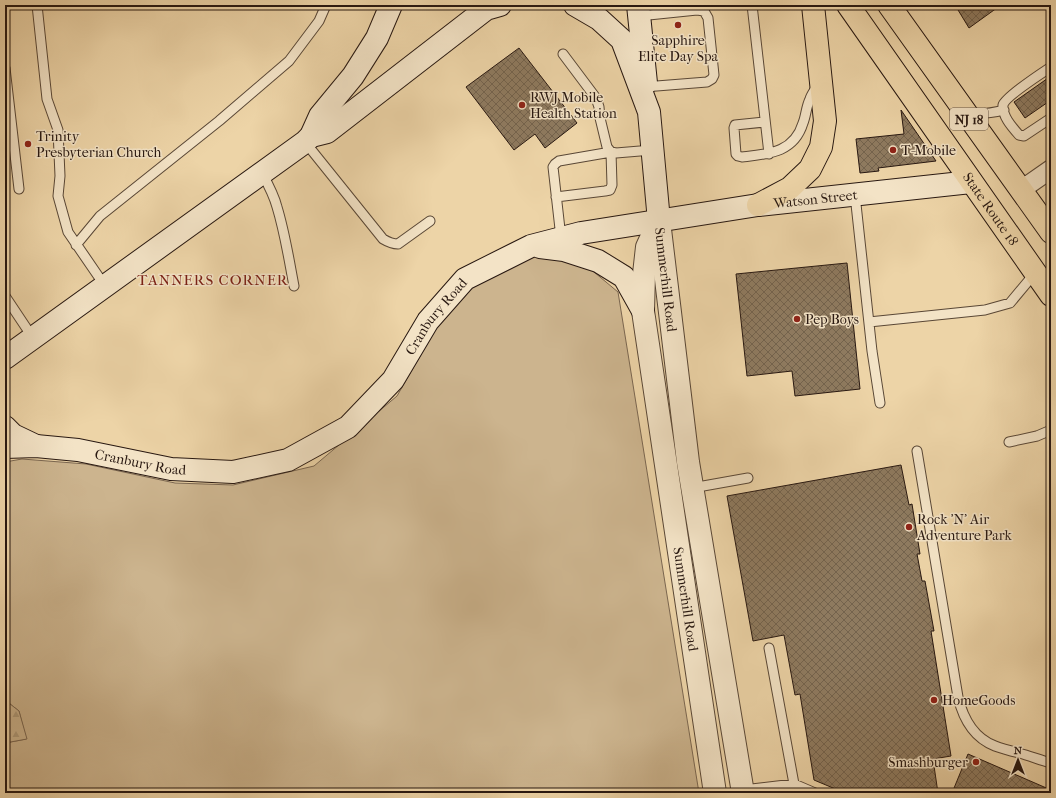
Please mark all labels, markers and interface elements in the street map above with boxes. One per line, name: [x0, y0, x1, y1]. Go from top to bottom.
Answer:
marker: Sapphire Elite Day Spa: [673, 20, 683, 30]
place label: Sapphire Elite Day Spa: [638, 32, 719, 65]
place label: RWJ Mobile Health Station: [530, 89, 617, 122]
marker: RWJ Mobile Health Station: [517, 100, 527, 110]
road number: NJ 18: [950, 108, 988, 130]
place label: Trinity Presbyterian Church: [36, 128, 161, 161]
marker: Trinity Presbyterian Church: [23, 139, 33, 149]
place label: T-Mobile: [901, 142, 956, 159]
marker: T-Mobile: [888, 145, 898, 155]
street label: State Route 18: [959, 169, 1022, 249]
street label: Watson Street: [771, 186, 858, 212]
street label: Summerhill Road: [651, 226, 681, 333]
district label: TANNERS CORNER: [137, 271, 289, 289]
street label: Cranbury Road: [401, 274, 471, 358]
place label: Pep Boys: [805, 311, 859, 328]
marker: Pep Boys: [792, 314, 802, 324]
street label: Cranbury Road: [93, 445, 187, 478]
place label: Rock 'N' Air Adventure Park: [916, 511, 1013, 544]
marker: Rock 'N' Air Adventure Park: [904, 522, 914, 532]
street label: Summerhill Road: [670, 546, 702, 653]
place label: HomeGoods: [942, 692, 1015, 709]
marker: HomeGoods: [929, 695, 939, 705]
north arrow: [998, 740, 1038, 780]
text: N: [1014, 744, 1023, 757]
place label: Smashburger: [888, 754, 968, 771]
marker: Smashburger: [971, 757, 981, 767]

